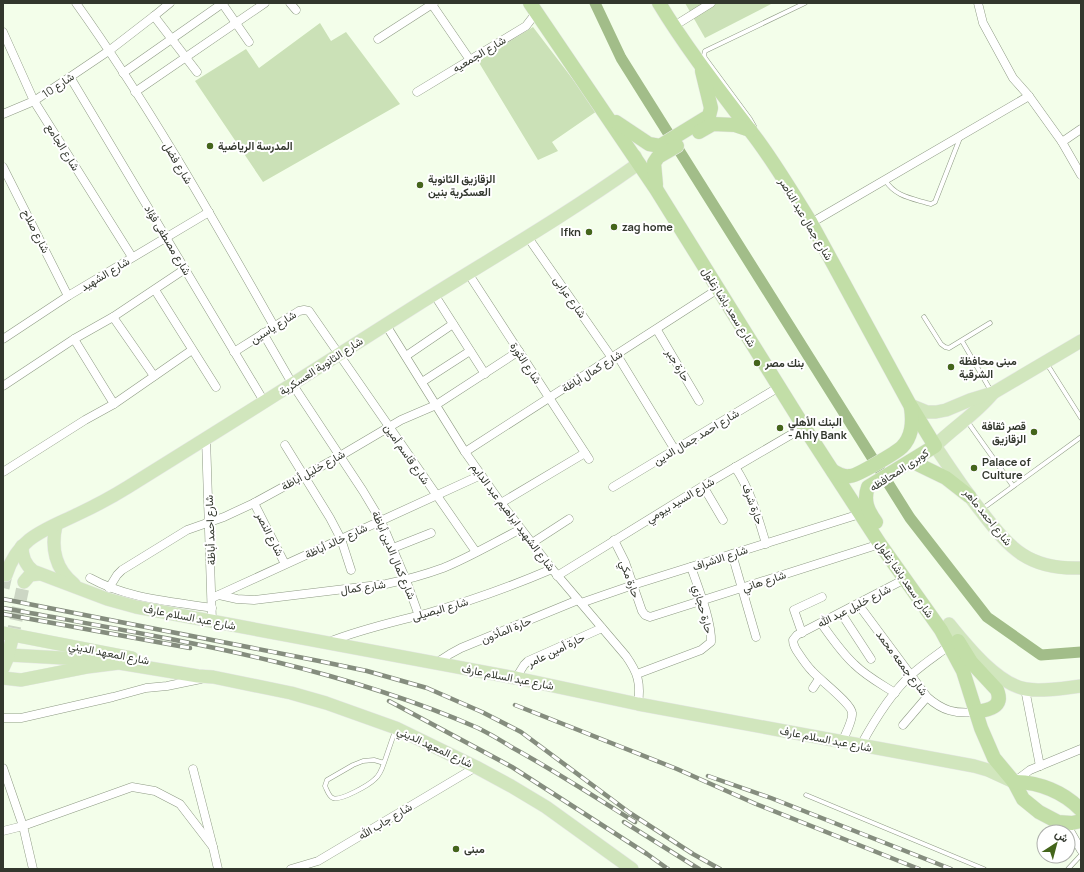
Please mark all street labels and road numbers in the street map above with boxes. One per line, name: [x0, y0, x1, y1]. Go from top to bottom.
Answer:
street label: شارع الجمعيه: [449, 32, 509, 76]
street label: شارع 10: [39, 68, 77, 102]
street label: شارع الجامع: [42, 120, 84, 174]
street label: شارع فضل: [159, 139, 197, 187]
street label: شارع جمال عبد الناصر: [775, 174, 837, 263]
street label: شارع مصطفى فؤاد: [141, 202, 196, 279]
street label: شارع صلاح: [18, 206, 54, 256]
street label: شارع الشهيد: [77, 253, 133, 295]
street label: شارع سعد باشا زغلول: [698, 264, 760, 350]
street label: شارع عرابى: [550, 273, 590, 321]
street label: شارع ياسين: [247, 306, 299, 347]
street label: شارع الثانوية العسكرية: [276, 333, 366, 399]
street label: شارع الثورة: [507, 339, 546, 387]
street label: حارة جبر: [662, 345, 694, 384]
street label: شارع كمال أباظة: [558, 346, 626, 396]
street label: شارع احمد جمال الدين: [650, 405, 742, 469]
street label: شارع قاسم أمين: [380, 420, 434, 488]
street label: كوبرى المحافظه: [866, 445, 931, 494]
street label: شارع خليل أباظة: [278, 446, 348, 494]
street label: شارع الشهيد ابراهيم عبد الدايم: [467, 460, 559, 575]
street label: شارع السيد بيومي: [643, 473, 719, 528]
street label: حارة شرف: [739, 481, 768, 526]
street label: شارع احمد ماهر: [959, 484, 1016, 549]
street label: شارع احمد أباظة: [201, 494, 219, 565]
street label: شارع النصر: [252, 508, 288, 559]
street label: شارع كمال الدين أباظة: [368, 508, 420, 602]
street label: شارع خالد أباظة: [302, 519, 370, 562]
street label: شارع سعد باشا زغلول: [872, 537, 938, 621]
street label: شارع الاشراف: [690, 541, 750, 574]
street label: حارة مكي: [614, 558, 644, 601]
street label: شارع هاني: [740, 566, 789, 597]
street label: شارع كمال: [339, 576, 387, 598]
street label: شارع خليل عبد الله: [814, 580, 894, 631]
street label: حارة حجازي: [687, 583, 717, 636]
street label: شارع البصيلى: [410, 593, 470, 625]
street label: شارع عبد السلام عارف: [143, 600, 238, 634]
street label: حارة المأذون: [478, 613, 533, 646]
street label: شارع جمعه محمد: [872, 627, 932, 699]
street label: حارة أمين عامر: [524, 629, 587, 670]
street label: شارع المعهد الديني: [67, 637, 151, 671]
street label: شارع عبد السلام عارف: [461, 660, 556, 694]
street label: شارع المعهد الديني: [394, 722, 476, 774]
street label: شارع عبد السلام عارف: [779, 722, 874, 756]
street label: شارع جاب الله: [355, 798, 415, 843]

